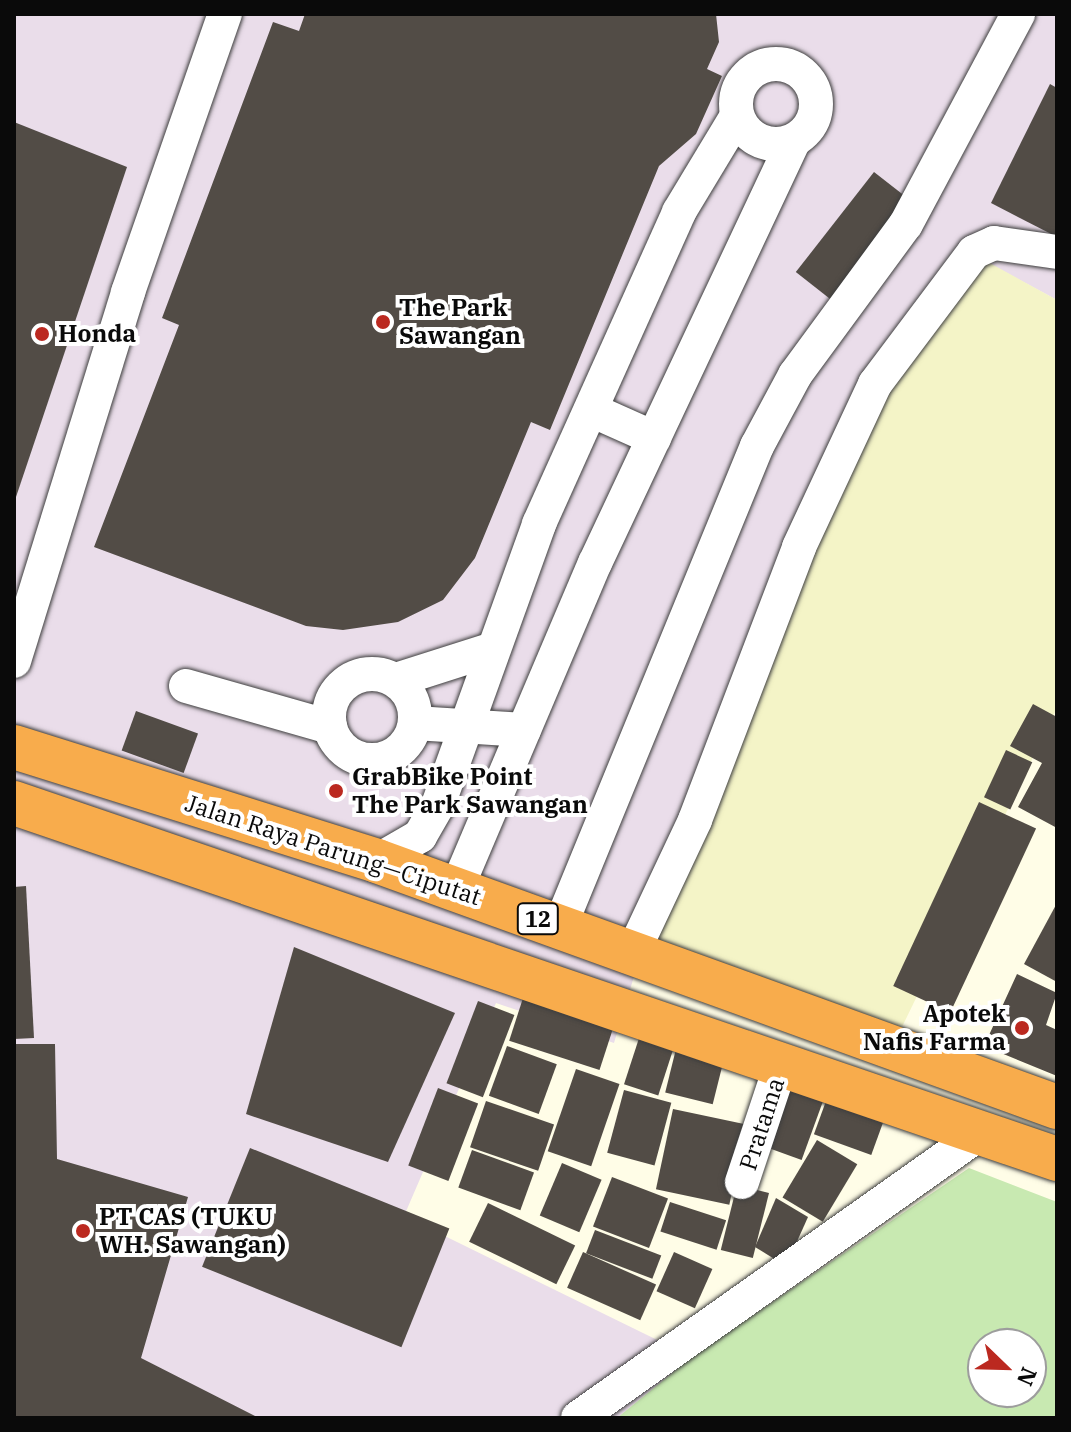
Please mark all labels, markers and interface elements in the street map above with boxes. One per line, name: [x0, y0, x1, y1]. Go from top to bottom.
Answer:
place label: The Park Sawangan: [399, 294, 521, 350]
marker: The Park Sawangan: [374, 313, 392, 331]
place label: Honda: [58, 320, 136, 348]
marker: Honda: [33, 325, 51, 343]
place label: GrabBike Point The Park Sawangan: [352, 763, 588, 819]
marker: GrabBike Point The Park Sawangan: [327, 782, 345, 800]
street label: Jalan Raya Parung—Ciputat: [182, 789, 484, 911]
road number: 12: [516, 901, 560, 937]
place label: Apotek Nafis Farma: [863, 1000, 1006, 1056]
marker: Apotek Nafis Farma: [1013, 1019, 1031, 1037]
street label: Pratama: [734, 1074, 790, 1174]
place label: PT CAS (TUKU WH. Sawangan): [99, 1203, 286, 1259]
marker: PT CAS (TUKU WH. Sawangan): [74, 1222, 92, 1240]
north arrow: [967, 1328, 1047, 1408]
text: N: [1011, 1363, 1044, 1390]

